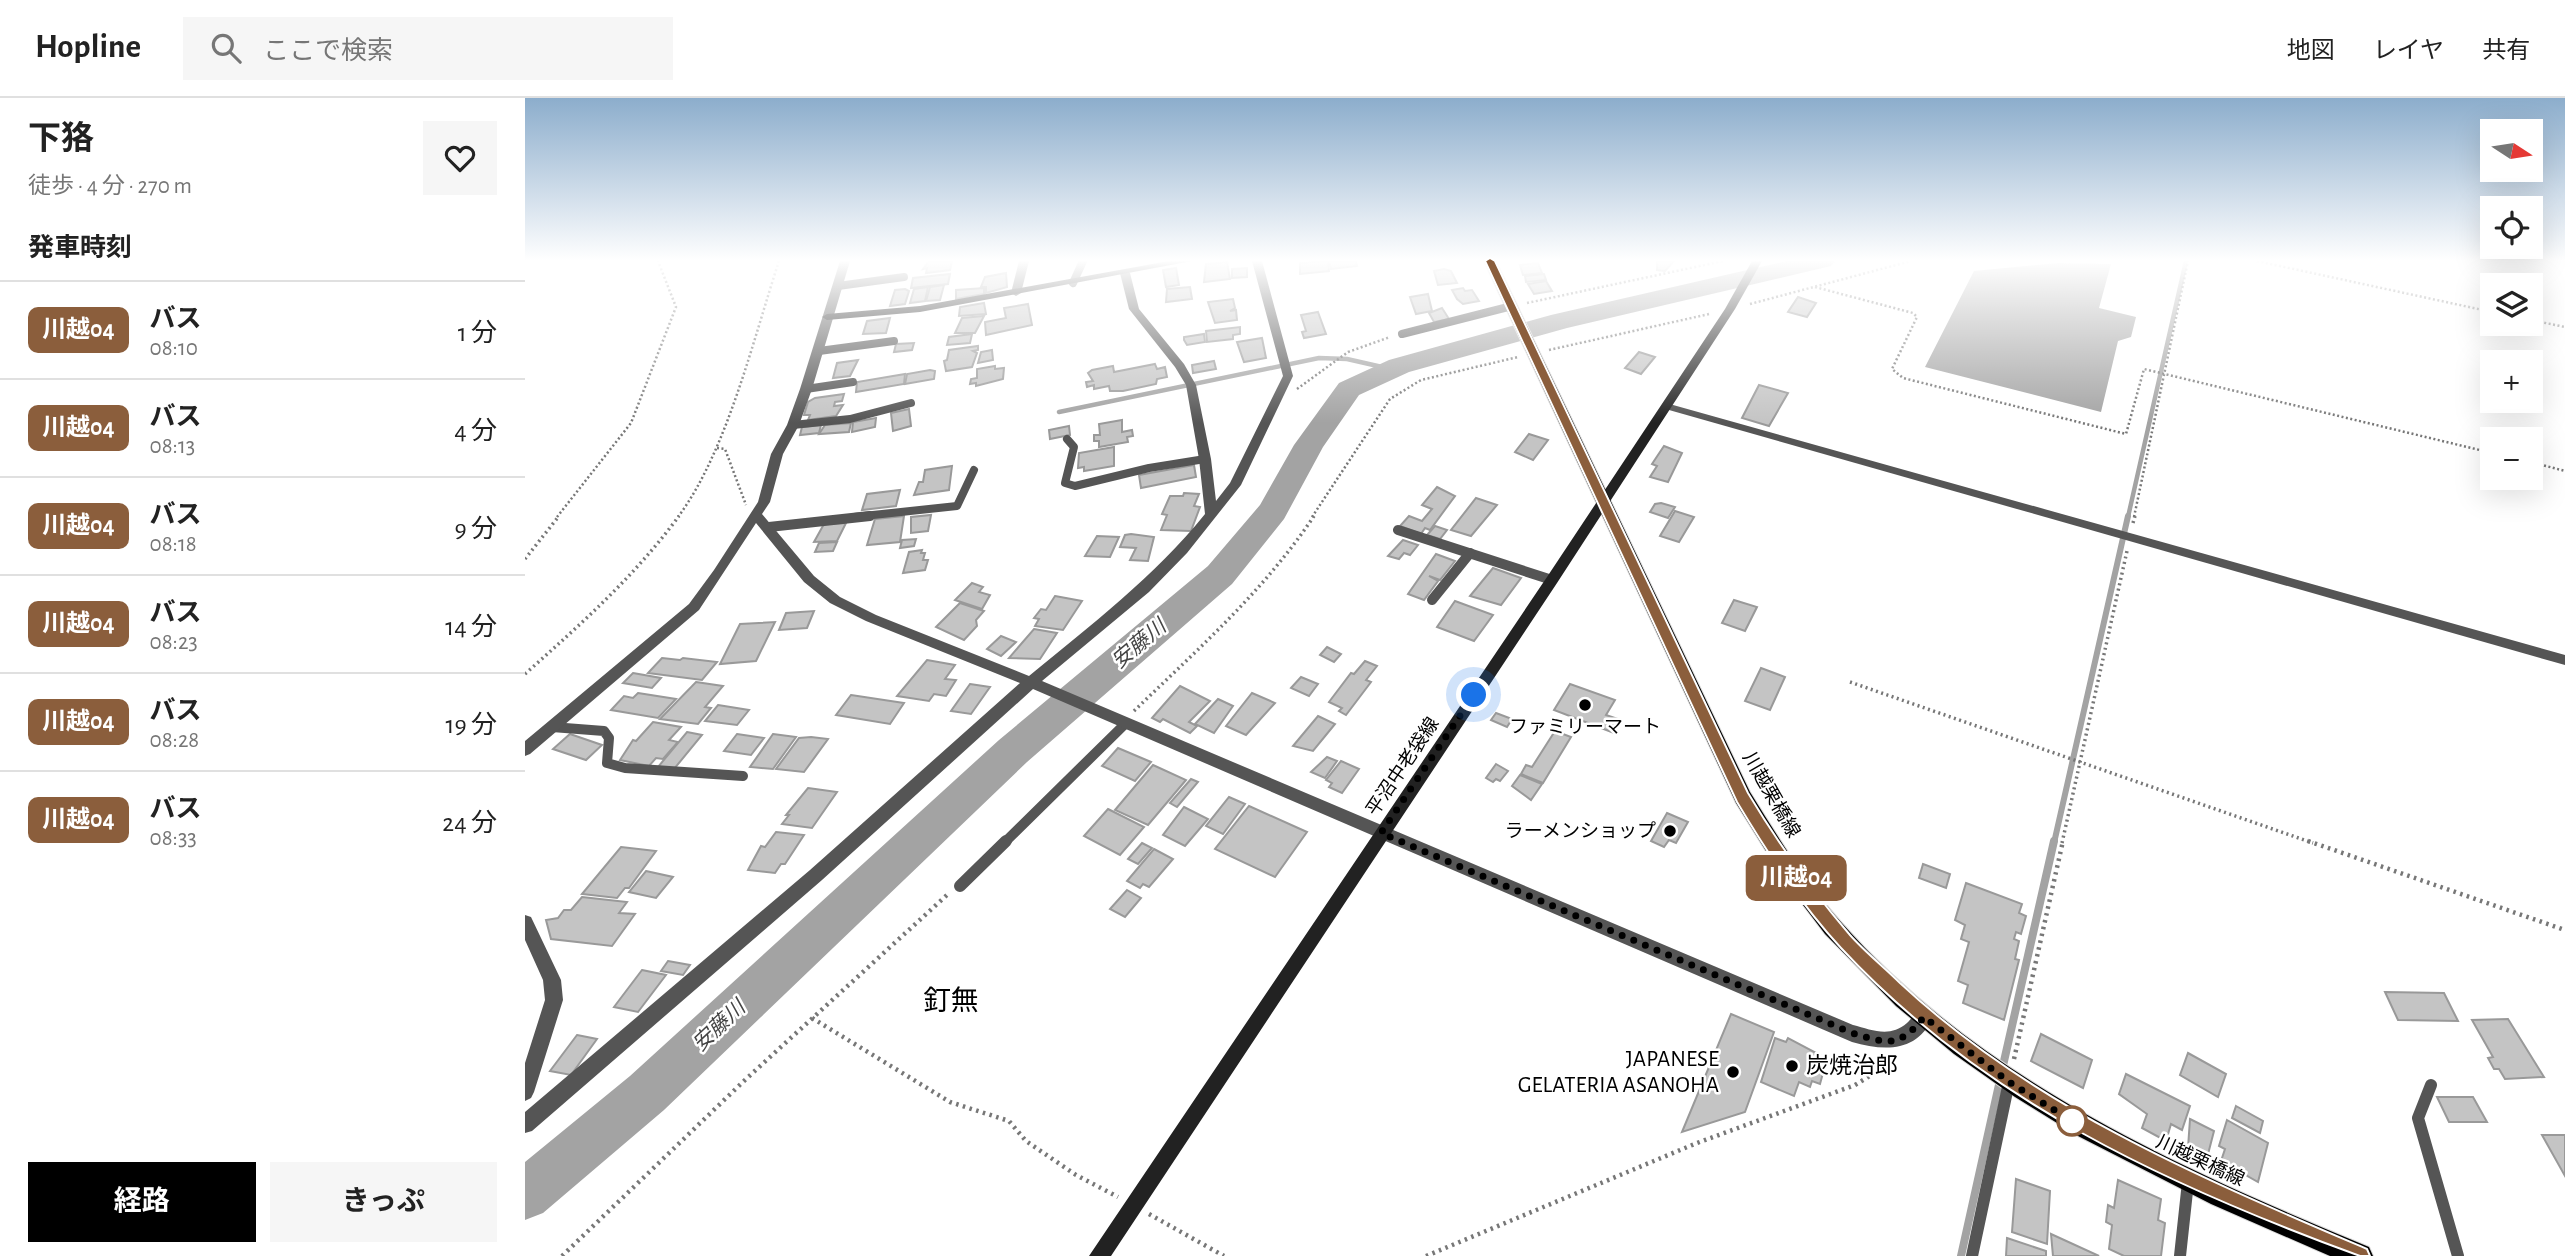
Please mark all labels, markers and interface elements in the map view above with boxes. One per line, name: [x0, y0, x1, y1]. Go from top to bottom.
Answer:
search box: [183, 17, 673, 80]
icon: search: [207, 29, 245, 67]
text: Hopline: [35, 31, 141, 64]
text: ここで検索: [263, 38, 393, 64]
text: 地図: [2287, 39, 2335, 63]
text: レイヤ: [2373, 39, 2444, 63]
text: 共有: [2482, 39, 2530, 63]
north arrow: [2480, 119, 2543, 182]
map controls: [2480, 119, 2543, 490]
button: heart: [423, 121, 497, 195]
text: 下狢: [28, 123, 94, 156]
text: 徒歩 · 4 分 · 270 m: [28, 175, 192, 198]
button: locate: [2480, 196, 2543, 259]
text: 発車時刻: [28, 235, 132, 261]
button: layers: [2480, 273, 2543, 336]
text: バス: [150, 306, 202, 332]
text: 川越04: [42, 318, 115, 342]
text: 1 分: [458, 320, 497, 346]
text: 08:10: [150, 337, 198, 360]
button: +: [2480, 350, 2543, 413]
text: バス: [150, 404, 202, 430]
text: 川越04: [42, 416, 115, 440]
text: 4 分: [454, 418, 497, 444]
button: −: [2480, 427, 2543, 490]
text: 08:13: [150, 435, 195, 458]
text: バス: [150, 502, 202, 528]
text: 川越04: [42, 514, 115, 538]
text: 9 分: [454, 516, 497, 542]
text: 08:18: [150, 533, 197, 556]
text: バス: [150, 600, 202, 626]
text: 川越04: [42, 612, 115, 636]
text: 14 分: [445, 614, 497, 640]
water label: 安藤川: [1107, 614, 1171, 672]
text: 08:23: [150, 631, 198, 654]
your location: [1456, 677, 1491, 712]
marker: ファミリーマート: [1577, 697, 1593, 713]
text: バス: [150, 698, 202, 724]
text: 川越04: [42, 710, 115, 734]
text: 19 分: [446, 712, 497, 738]
street label: 平沼中老袋線: [1362, 713, 1443, 820]
place label: ファミリーマート: [1509, 718, 1661, 737]
text: 08:28: [150, 729, 199, 752]
street label: 川越栗橋線: [1739, 749, 1804, 841]
text: バス: [150, 796, 202, 822]
text: 川越04: [42, 808, 115, 832]
text: 24 分: [442, 810, 497, 836]
place label: ラーメンショップ: [1505, 821, 1656, 841]
marker: ラーメンショップ: [1662, 823, 1678, 839]
text: 08:33: [150, 827, 197, 850]
line badge: 川越04: [1747, 855, 1845, 901]
text: 川越04: [1760, 866, 1832, 890]
district label: 釘無: [923, 986, 979, 1016]
water label: 安藤川: [688, 995, 751, 1055]
place label: JAPANESE GELATERIA ASANOHA: [1518, 1048, 1719, 1097]
place label: 炭焼治郎: [1806, 1053, 1898, 1078]
marker: 炭焼治郎: [1784, 1058, 1800, 1074]
marker: JAPANESE GELATERIA ASANOHA: [1725, 1064, 1741, 1080]
unlabelled marker: [2057, 1106, 2087, 1136]
street label: 川越栗橋線: [2153, 1131, 2247, 1190]
button: 経路: [28, 1162, 256, 1242]
button: きっぷ: [270, 1162, 497, 1242]

